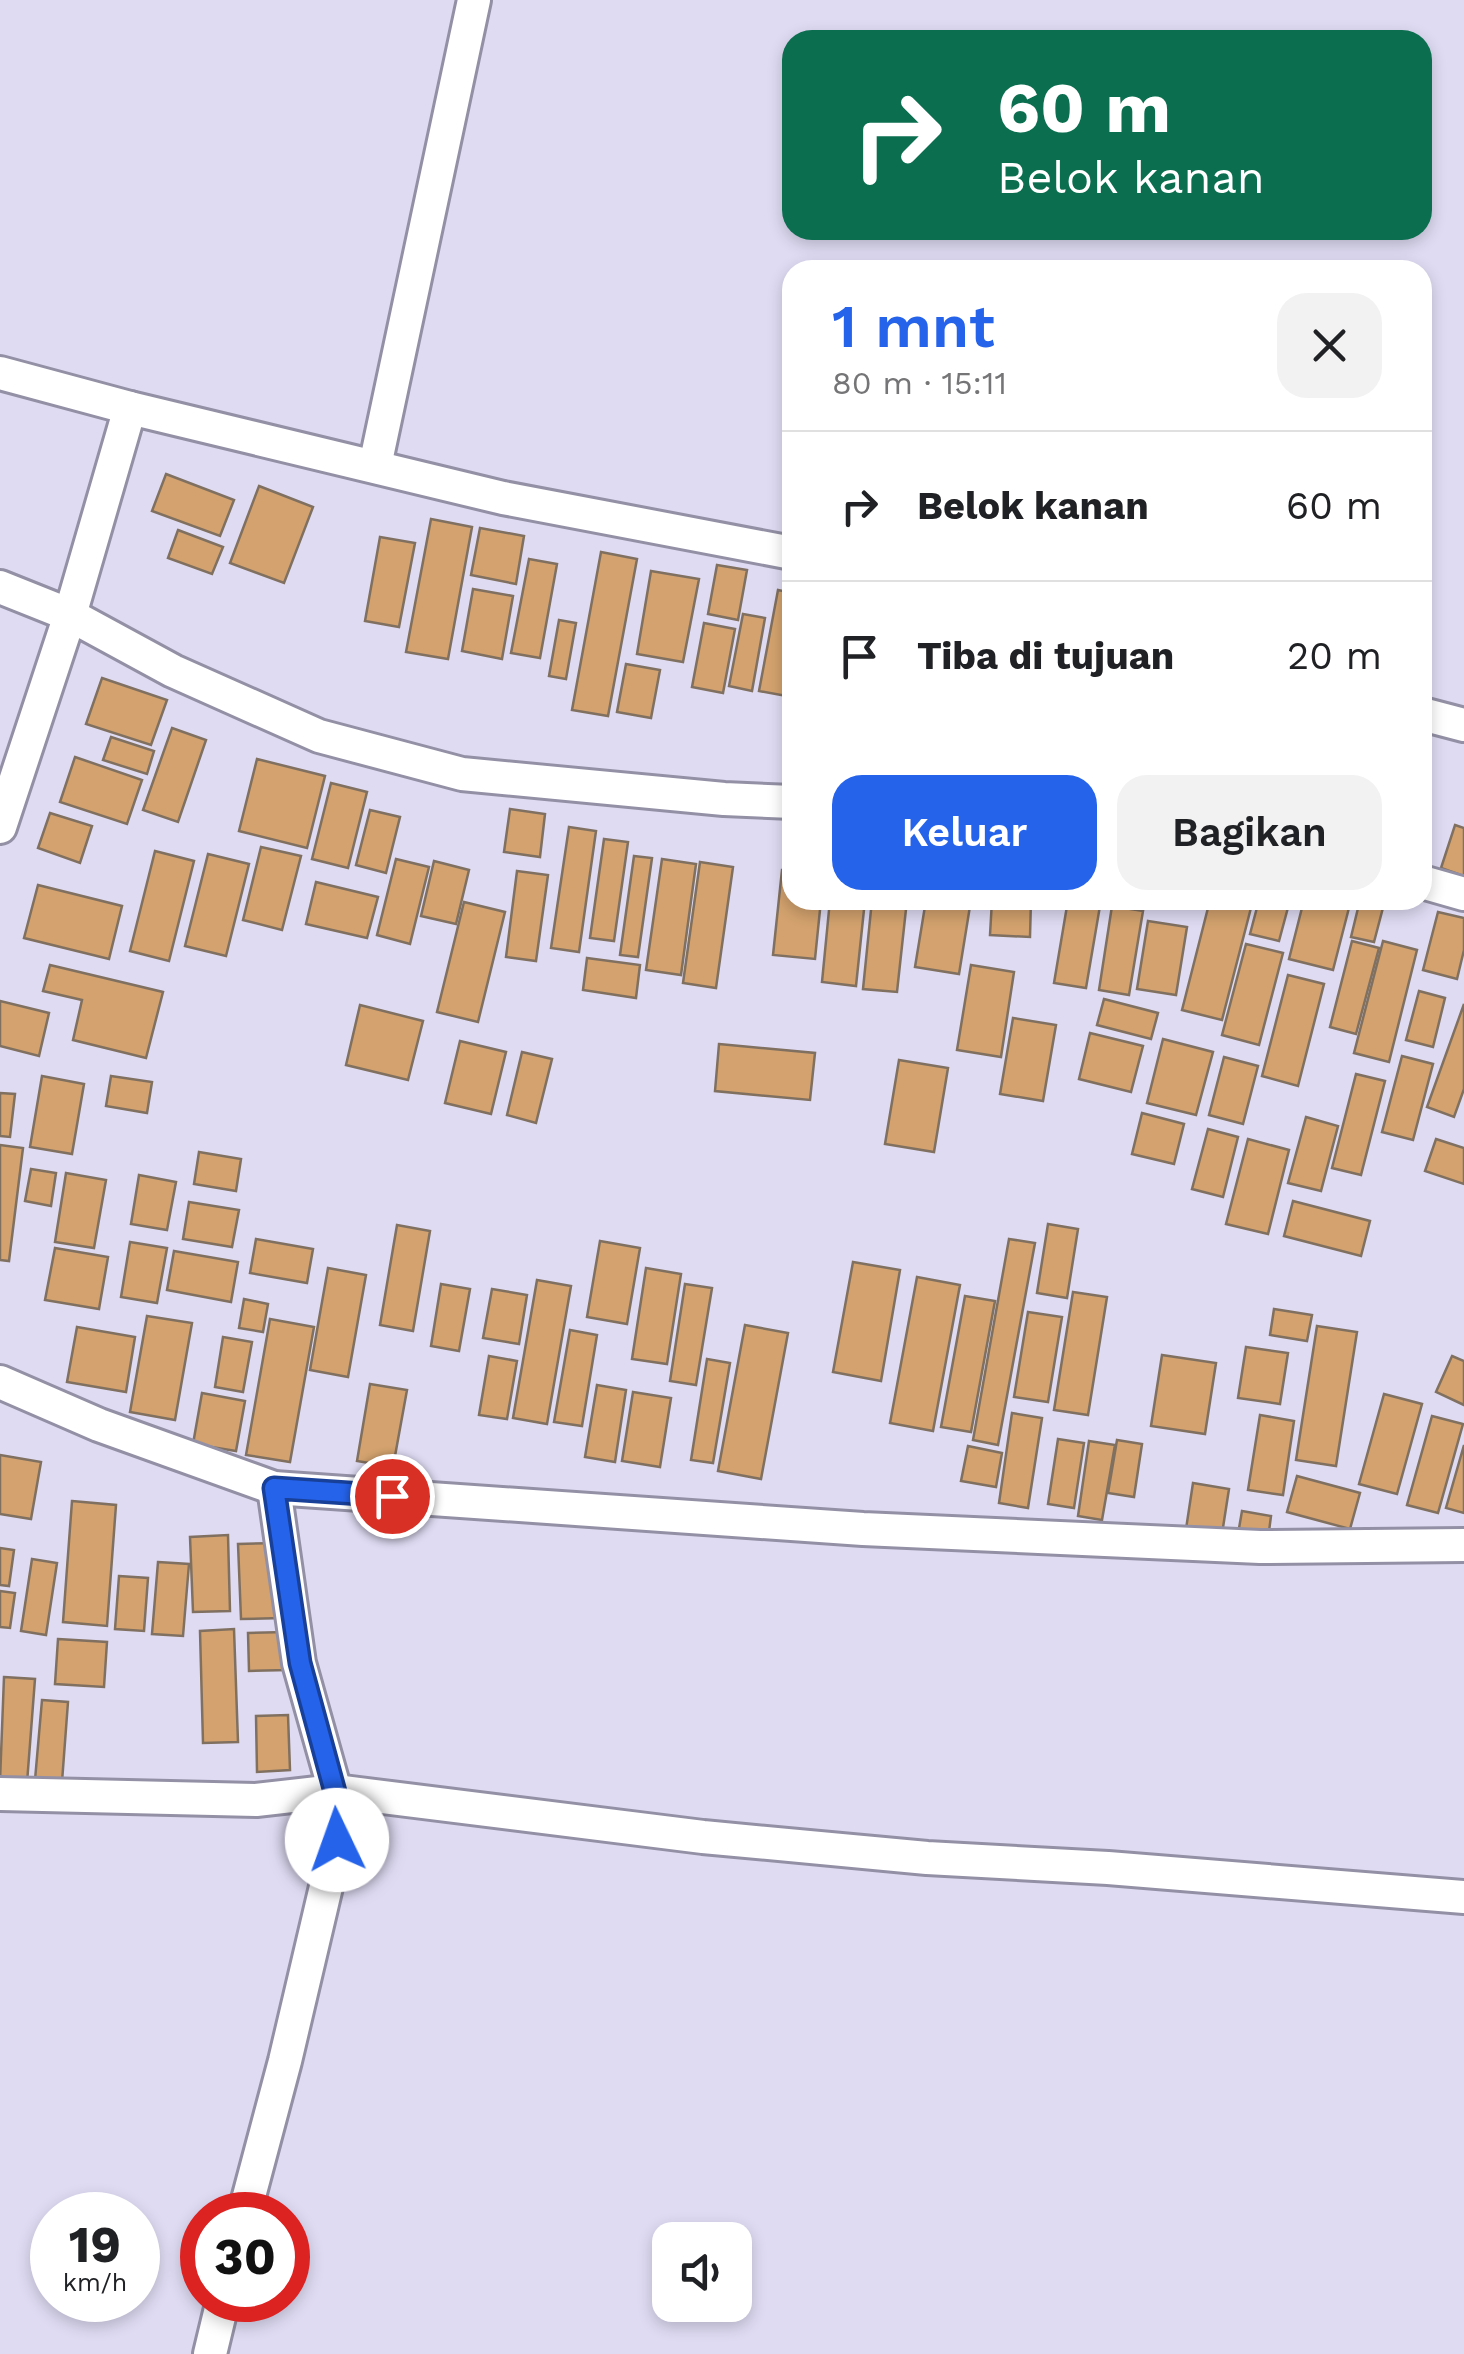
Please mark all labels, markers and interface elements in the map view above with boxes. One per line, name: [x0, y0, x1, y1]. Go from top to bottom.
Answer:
text: 60 m: [997, 67, 1171, 149]
icon: right: [832, 70, 962, 200]
text: Belok kanan: [997, 151, 1265, 204]
text: 1 mnt: [832, 291, 995, 362]
button: close: [1277, 293, 1382, 398]
text: 80 m · 15:11: [832, 364, 1007, 402]
icon: right: [832, 479, 887, 534]
text: Belok kanan: [917, 484, 1149, 528]
text: 60 m: [1286, 484, 1382, 528]
icon: arrive: [832, 629, 887, 684]
text: Tiba di tujuan: [917, 634, 1174, 678]
text: 20 m: [1287, 634, 1382, 678]
button: Keluar: [832, 775, 1097, 890]
button: Bagikan: [1117, 775, 1382, 890]
pin: [350, 1454, 435, 1539]
icon: arrive: [365, 1469, 420, 1524]
position arrow: [285, 1788, 389, 1892]
speed limit sign: 30: [180, 2192, 310, 2322]
text: 19: [69, 2215, 121, 2274]
map controls: [652, 2222, 752, 2322]
button: sound: [652, 2222, 752, 2322]
text: km/h: [63, 2268, 127, 2297]

